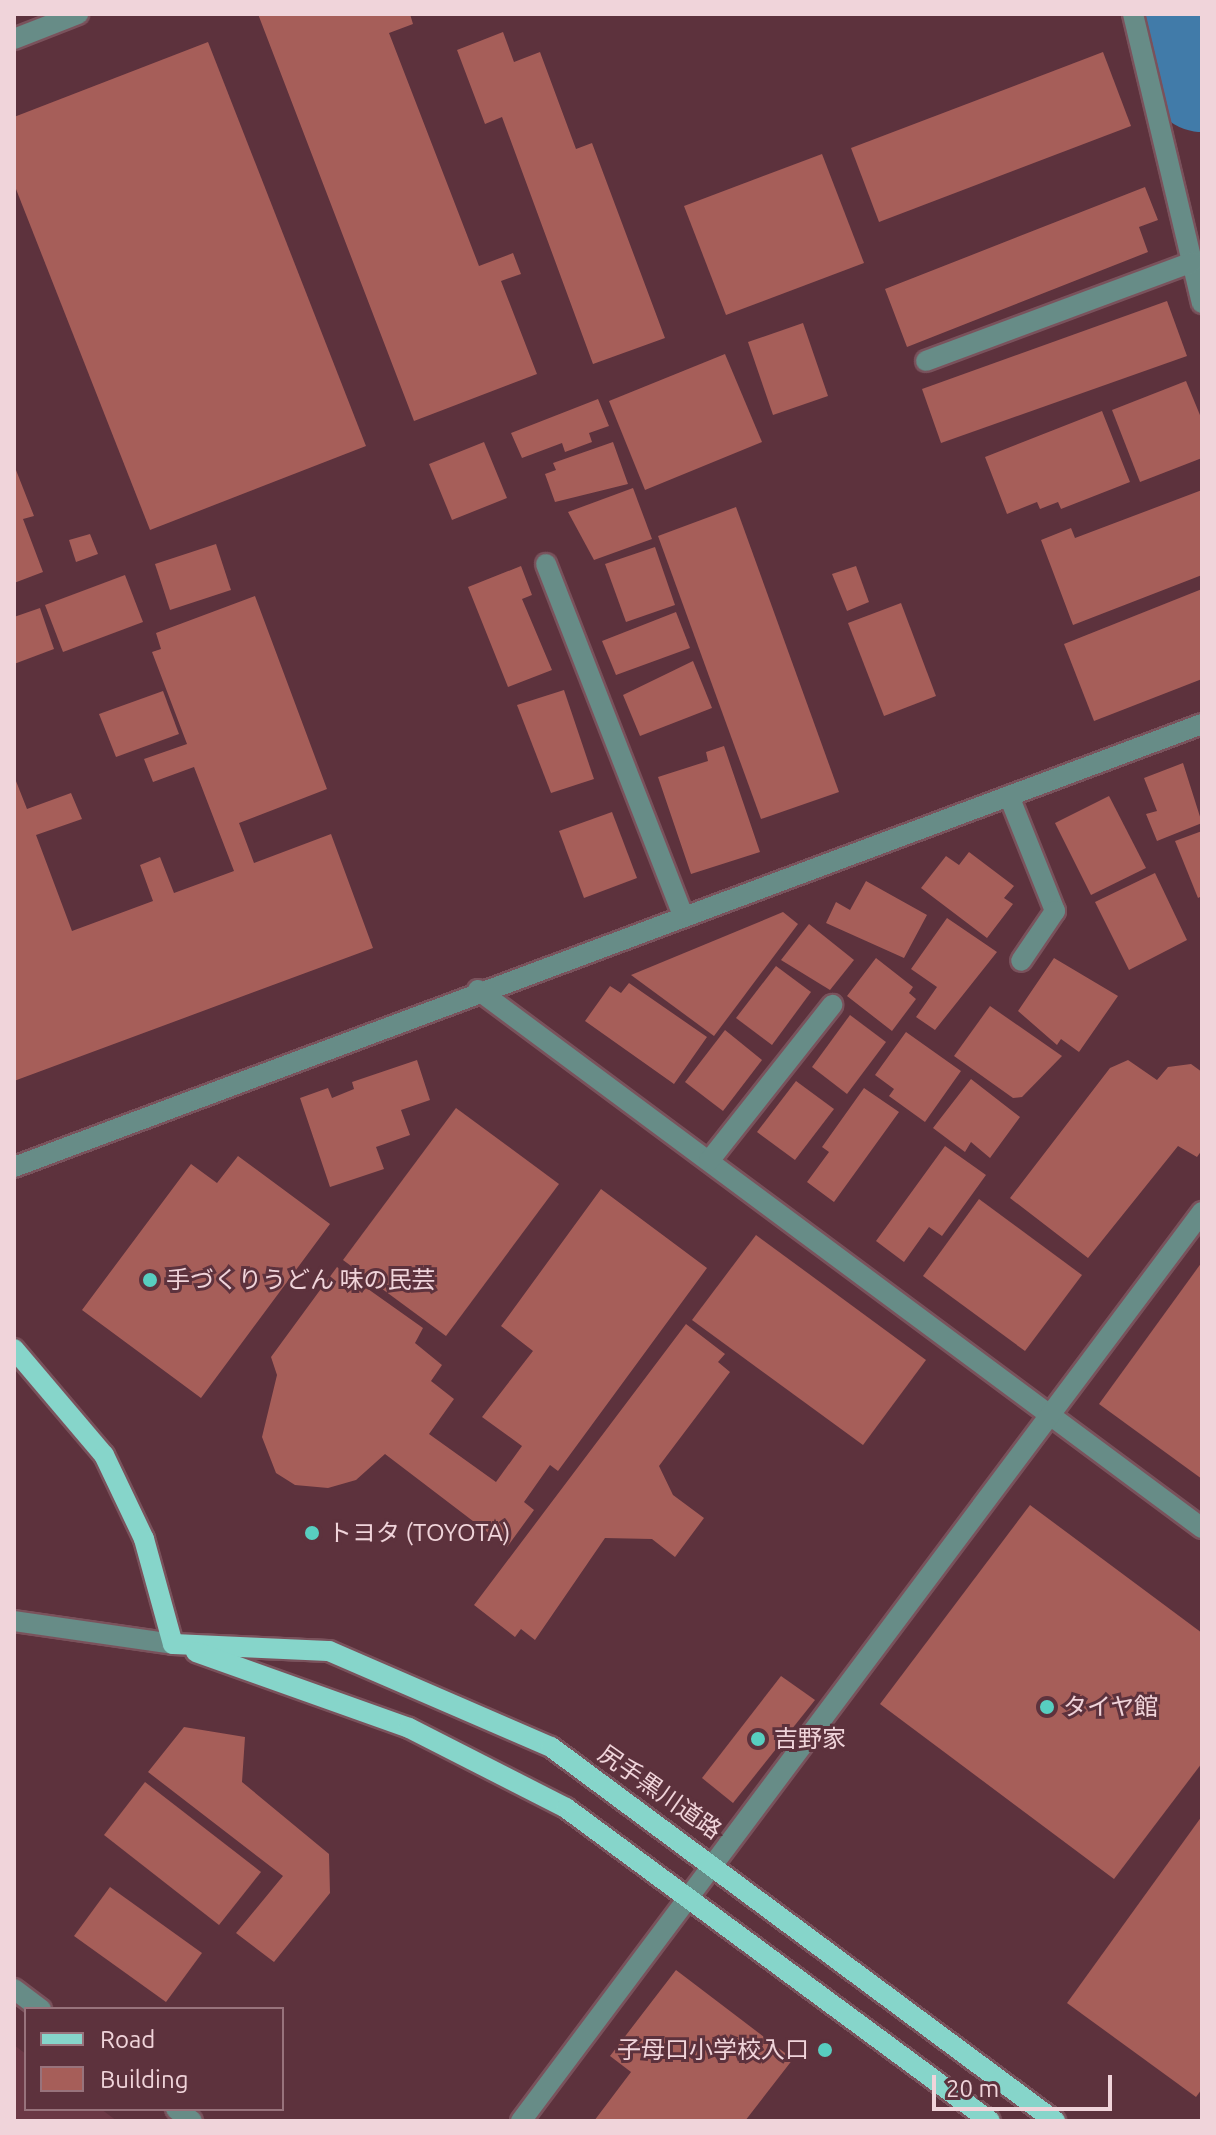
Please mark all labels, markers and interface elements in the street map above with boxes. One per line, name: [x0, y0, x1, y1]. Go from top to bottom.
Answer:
place label: 手づくりうどん 味の民芸: [166, 1266, 435, 1294]
marker: 手づくりうどん 味の民芸: [141, 1271, 159, 1289]
place label: トヨタ (TOYOTA): [328, 1519, 511, 1547]
marker: トヨタ (TOYOTA): [303, 1524, 321, 1542]
place label: タイヤ館: [1063, 1693, 1159, 1721]
marker: タイヤ館: [1038, 1698, 1056, 1716]
place label: 吉野家: [774, 1725, 846, 1753]
marker: 吉野家: [749, 1730, 767, 1748]
street label: 尻手黒川道路: [593, 1739, 727, 1845]
legend: [24, 2007, 284, 2111]
text: Road: [100, 2026, 155, 2053]
place label: 子母口小学校入口: [617, 2036, 809, 2064]
marker: 子母口小学校入口: [816, 2041, 834, 2059]
scale bar: [936, 2059, 1116, 2109]
text: Building: [100, 2066, 188, 2093]
text: 20 m: [946, 2075, 999, 2102]

